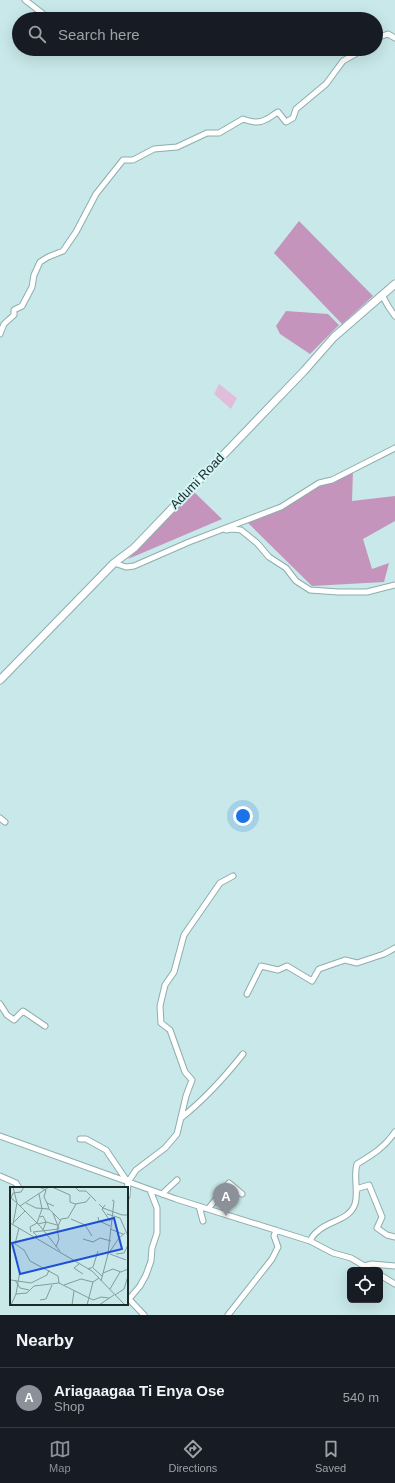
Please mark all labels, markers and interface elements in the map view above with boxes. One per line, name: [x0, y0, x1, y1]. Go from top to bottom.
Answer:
search box: [12, 12, 383, 56]
icon: search: [26, 23, 48, 45]
text: Search here: [58, 26, 140, 43]
street label: Adumi Road: [167, 450, 227, 512]
your location: [233, 806, 253, 826]
pin: A: [213, 1183, 239, 1216]
inset map: [10, 1187, 128, 1305]
map controls: [347, 1267, 383, 1303]
button: locate: [347, 1267, 383, 1303]
text: Nearby: [16, 1331, 74, 1350]
text: Ariagaagaa Ti Enya Ose: [54, 1382, 225, 1399]
text: A: [24, 1390, 34, 1405]
text: 540 m: [343, 1390, 379, 1405]
text: Shop: [54, 1399, 84, 1414]
tab: Map: [49, 1438, 71, 1474]
tab: Directions: [168, 1438, 217, 1474]
tab: Saved: [315, 1438, 346, 1474]

